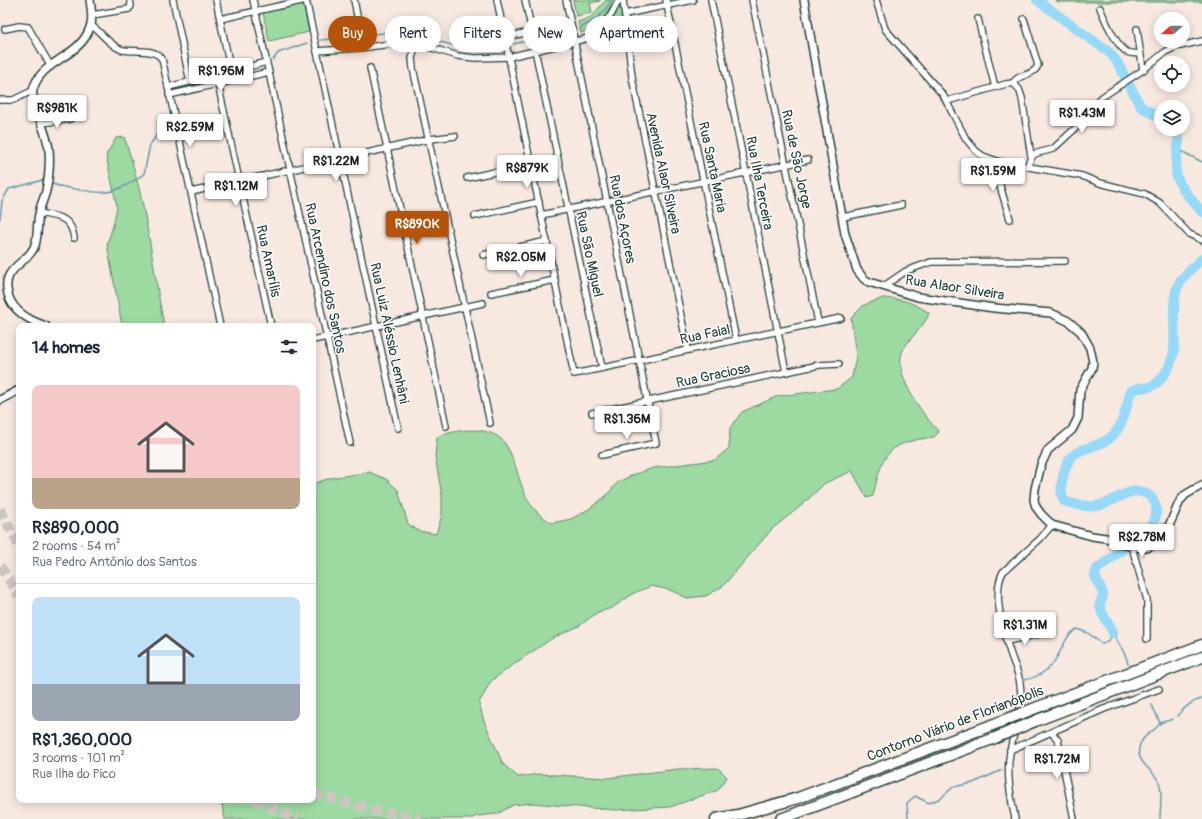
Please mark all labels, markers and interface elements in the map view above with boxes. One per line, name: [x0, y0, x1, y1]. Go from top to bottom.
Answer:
north arrow: [1154, 12, 1190, 48]
map controls: [1154, 12, 1190, 136]
chip: Buy: [328, 16, 377, 52]
chip: Rent: [385, 16, 441, 52]
chip: Filters: [449, 16, 515, 52]
chip: New: [523, 16, 577, 52]
chip: Apartment: [585, 16, 678, 52]
button: locate: [1154, 56, 1190, 92]
pin: R$1.96M: [184, 58, 258, 92]
text: R$1.96M: [198, 63, 244, 79]
pin: R$981K: [24, 95, 90, 129]
text: R$981K: [37, 100, 77, 116]
pin: R$1.43M: [1045, 100, 1119, 134]
button: layers: [1154, 100, 1190, 136]
text: R$1.43M: [1059, 105, 1105, 121]
street label: Rua de São Jorge: [778, 108, 815, 210]
street label: Avenida Alaor Silveira: [642, 111, 685, 235]
pin: R$2.59M: [153, 114, 227, 148]
text: R$2.59M: [166, 119, 214, 135]
street label: Rua Santa Maria: [695, 120, 730, 214]
street label: Rua Ilha Terceira: [742, 135, 777, 231]
pin: R$1.22M: [299, 148, 373, 182]
text: R$1.22M: [313, 153, 359, 169]
pin: R$879K: [494, 155, 560, 189]
pin: R$1.59M: [956, 158, 1030, 192]
text: R$879K: [506, 160, 548, 176]
text: R$1.59M: [970, 163, 1016, 179]
pin: R$1.12M: [199, 173, 273, 207]
street label: Rua dos Açores: [606, 173, 640, 266]
text: R$1.12M: [214, 178, 258, 194]
street label: Rua Arcendino dos Santos: [301, 201, 350, 356]
street label: Rua São Miguel: [572, 210, 607, 299]
pin: R$890K: [384, 211, 450, 245]
text: R$890K: [395, 216, 439, 232]
street label: Rua Amarílis: [253, 223, 285, 300]
pin: R$2.05M: [484, 244, 558, 278]
text: R$2.05M: [496, 249, 546, 265]
street label: Rua Luiz Aléssio Lenhâni: [366, 261, 413, 406]
street label: Rua Alaor Silveira: [904, 271, 1006, 304]
street label: Rua Faial: [678, 321, 732, 348]
icon: filters: [278, 336, 300, 358]
text: 14 homes: [32, 337, 100, 358]
street label: Rua Graciosa: [674, 359, 752, 392]
pin: R$1.36M: [590, 406, 664, 440]
icon: home: [130, 411, 202, 483]
text: R$1.36M: [604, 411, 650, 427]
text: R$890,000: [32, 517, 119, 538]
pin: R$2.78M: [1105, 524, 1179, 558]
text: R$2.78M: [1118, 529, 1166, 545]
text: 2 rooms · 54 m²: [32, 538, 120, 554]
text: Rua Pedro Antônio dos Santos: [32, 554, 197, 570]
pin: R$1.31M: [988, 612, 1062, 646]
text: R$1.31M: [1003, 617, 1047, 633]
icon: home: [130, 623, 202, 695]
street label: Contorno Viário de Florianópolis: [864, 682, 1047, 765]
text: R$1,360,000: [32, 729, 132, 750]
pin: R$1.72M: [1020, 746, 1094, 780]
text: 3 rooms · 101 m²: [32, 750, 125, 766]
text: R$1.72M: [1034, 751, 1080, 767]
text: Rua Ilha do Pico: [32, 766, 116, 782]

